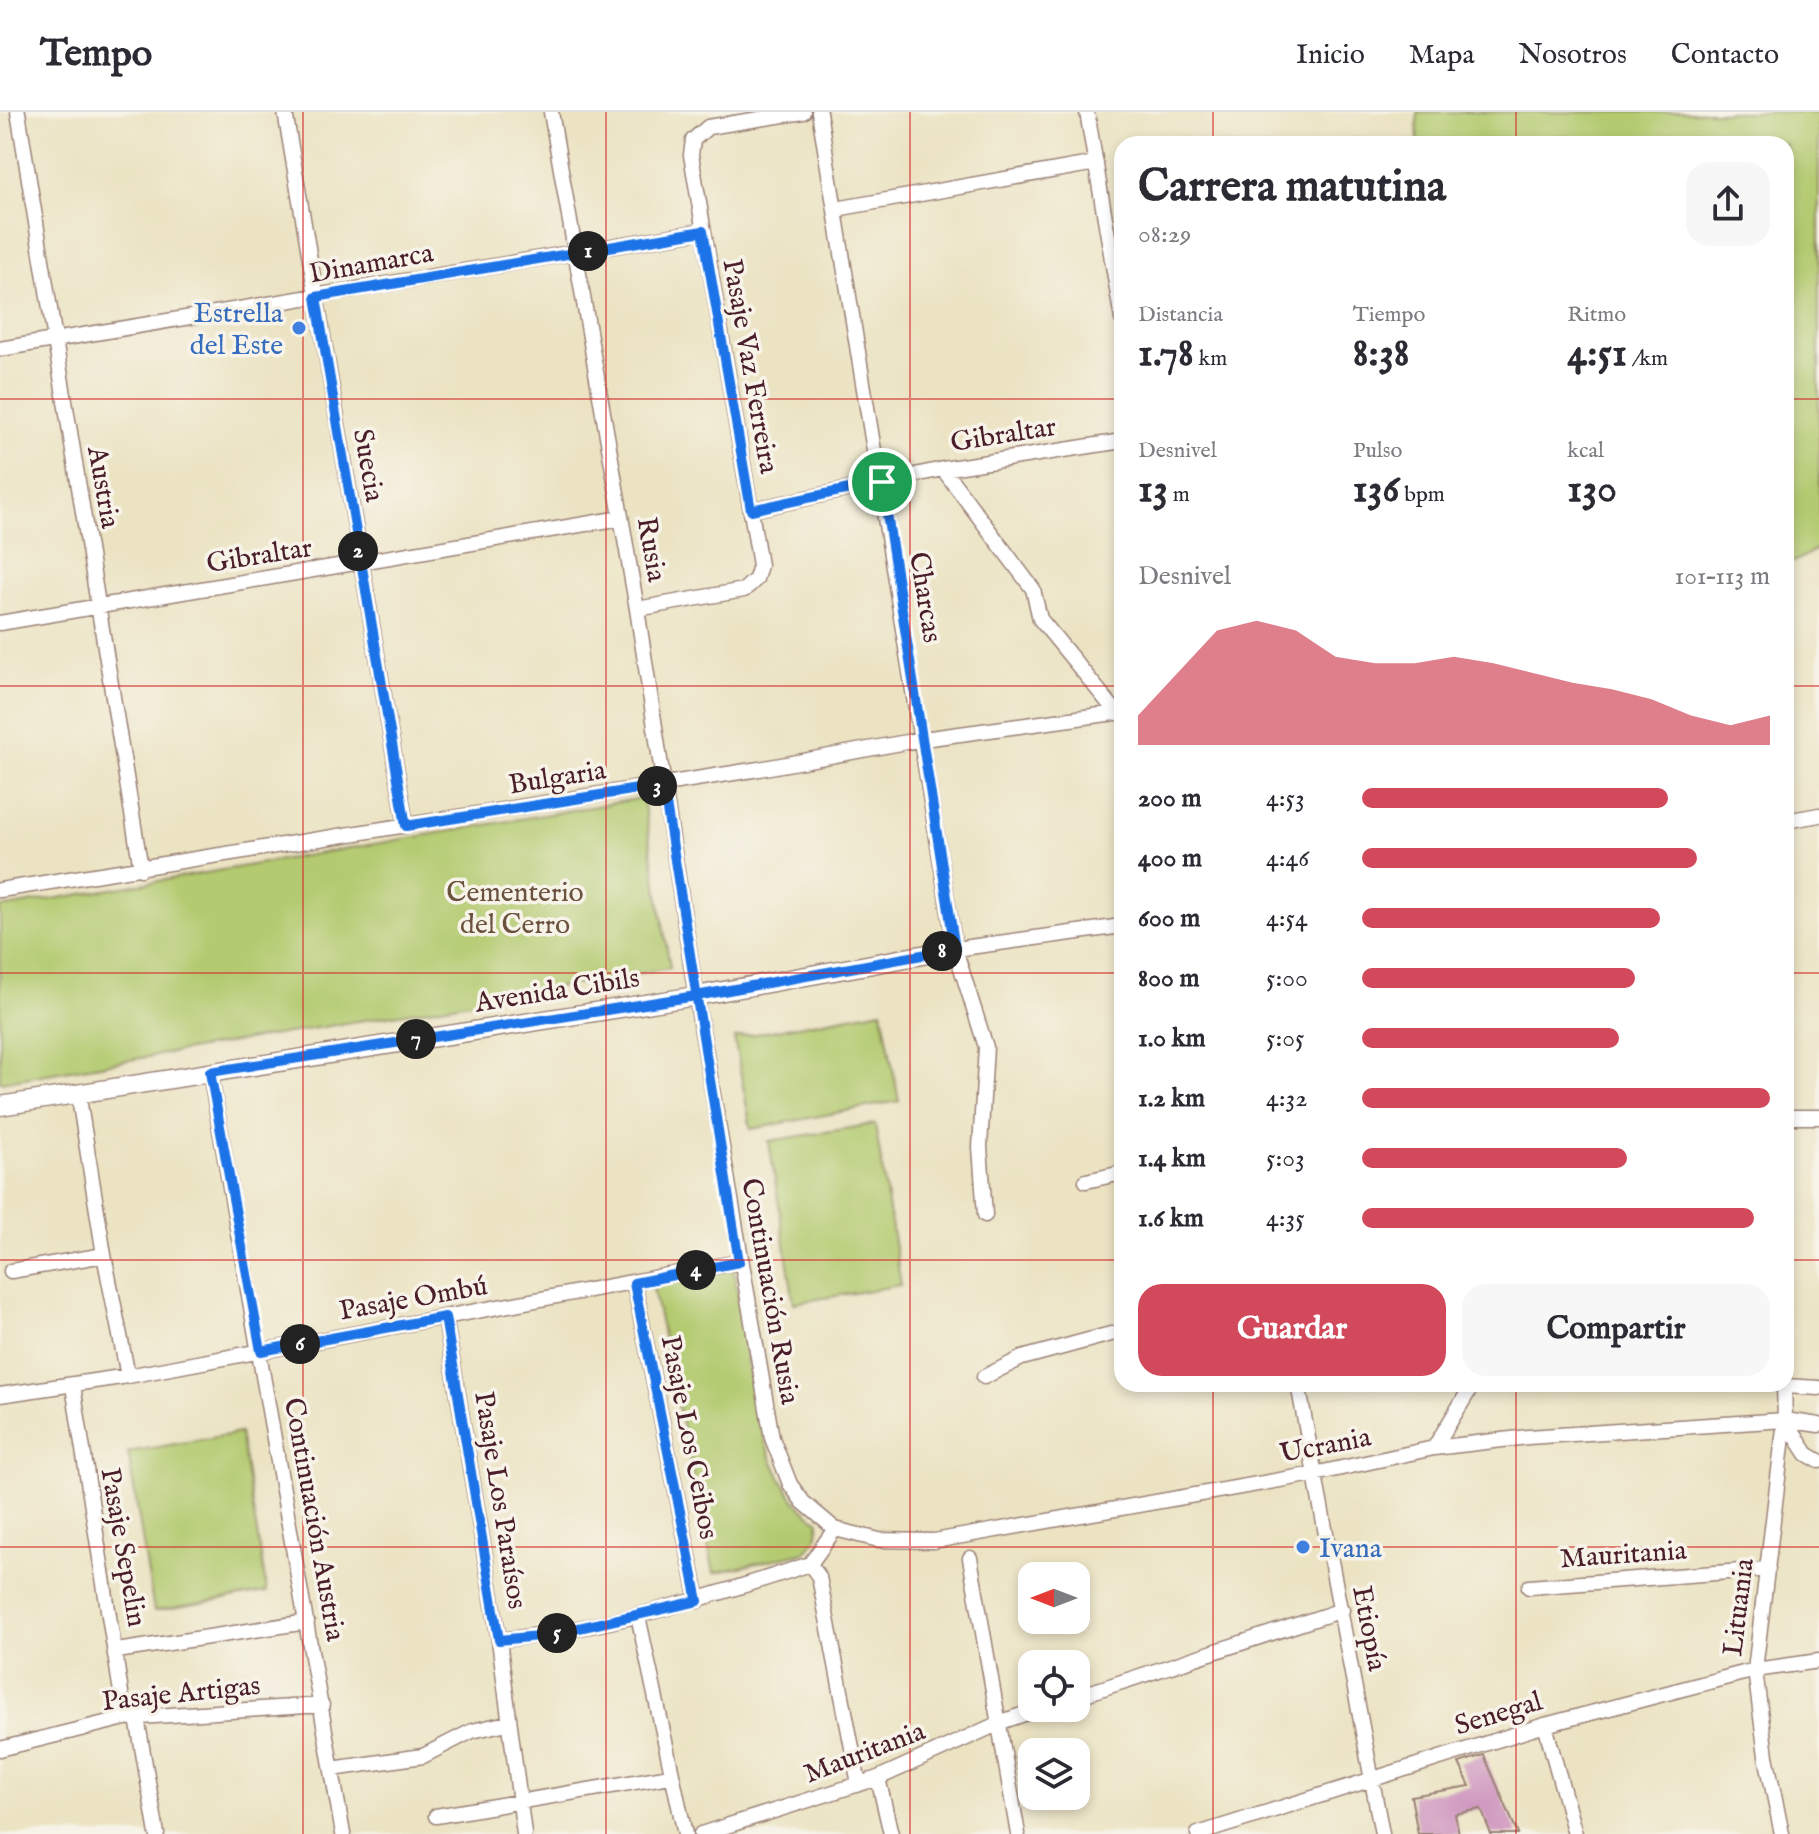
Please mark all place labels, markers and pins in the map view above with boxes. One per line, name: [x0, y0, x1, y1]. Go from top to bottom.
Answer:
pin: 1: [568, 231, 608, 271]
place label: Estrella del Este: [190, 297, 284, 364]
marker: Estrella del Este: [290, 319, 308, 337]
pin: [848, 448, 916, 516]
pin: 2: [338, 531, 378, 571]
pin: 3: [637, 766, 677, 806]
pin: 8: [922, 931, 962, 971]
pin: 7: [396, 1019, 436, 1059]
pin: 4: [676, 1250, 716, 1290]
pin: 6: [280, 1324, 320, 1364]
place label: Ivana: [1319, 1532, 1383, 1567]
marker: Ivana: [1294, 1538, 1312, 1556]
pin: 5: [537, 1613, 577, 1653]

